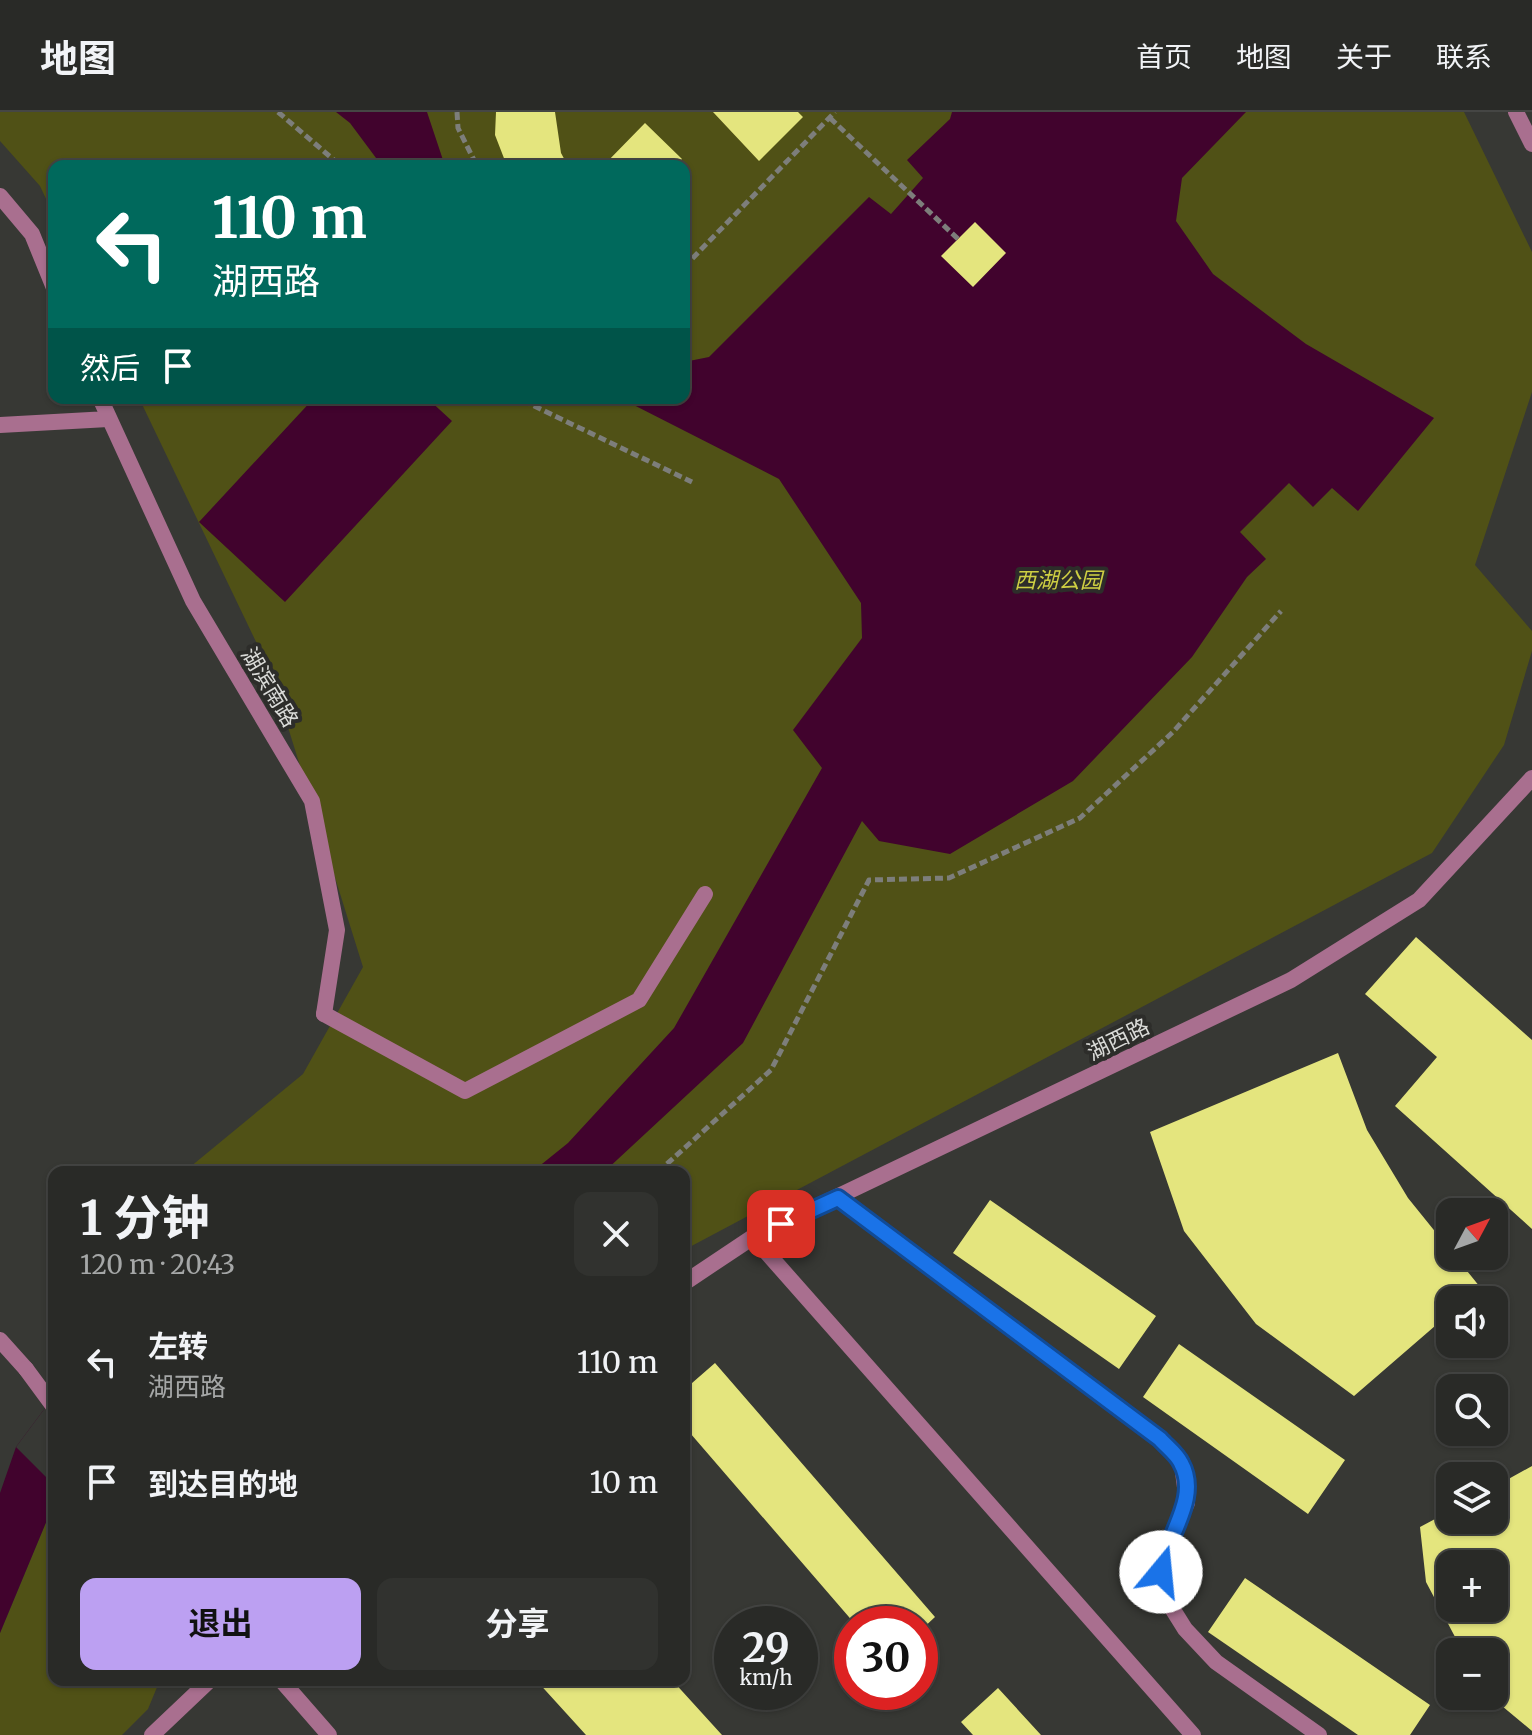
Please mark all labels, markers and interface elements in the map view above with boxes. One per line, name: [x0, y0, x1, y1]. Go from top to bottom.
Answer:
text: 地图: [40, 35, 116, 82]
text: 首页: [1136, 39, 1192, 75]
text: 地图: [1236, 39, 1292, 75]
text: 关于: [1336, 39, 1392, 75]
text: 联系: [1436, 39, 1492, 75]
text: 110 m: [212, 183, 367, 253]
icon: left: [80, 192, 184, 296]
text: 湖西路: [212, 259, 320, 304]
icon: arrive: [156, 344, 200, 388]
text: 然后: [80, 349, 140, 387]
park label: 西湖公园: [1014, 566, 1105, 594]
street label: 湖滨南路: [235, 642, 305, 732]
street label: 湖西路: [1082, 1012, 1154, 1066]
text: 1 分钟: [80, 1188, 210, 1248]
pin: [747, 1190, 815, 1258]
button: close: [574, 1192, 658, 1276]
north arrow: [1436, 1198, 1508, 1270]
map controls: [1436, 1198, 1508, 1710]
icon: arrive: [759, 1202, 803, 1246]
text: 120 m · 20:43: [80, 1248, 235, 1281]
button: sound: [1436, 1286, 1508, 1358]
text: 左转: [148, 1327, 208, 1365]
icon: left: [80, 1340, 124, 1384]
text: 110 m: [577, 1343, 658, 1381]
text: 湖西路: [148, 1370, 226, 1403]
button: search: [1436, 1374, 1508, 1446]
icon: arrive: [80, 1460, 124, 1504]
button: layers: [1436, 1462, 1508, 1534]
text: 10 m: [590, 1463, 658, 1501]
text: 到达目的地: [148, 1465, 298, 1503]
position arrow: [1119, 1530, 1203, 1614]
button: +: [1436, 1550, 1508, 1622]
button: 退出: [80, 1578, 361, 1670]
button: 分享: [377, 1578, 658, 1670]
speed limit sign: 30: [834, 1606, 938, 1710]
text: 29: [742, 1623, 790, 1673]
button: −: [1436, 1638, 1508, 1710]
text: km/h: [740, 1665, 792, 1690]

